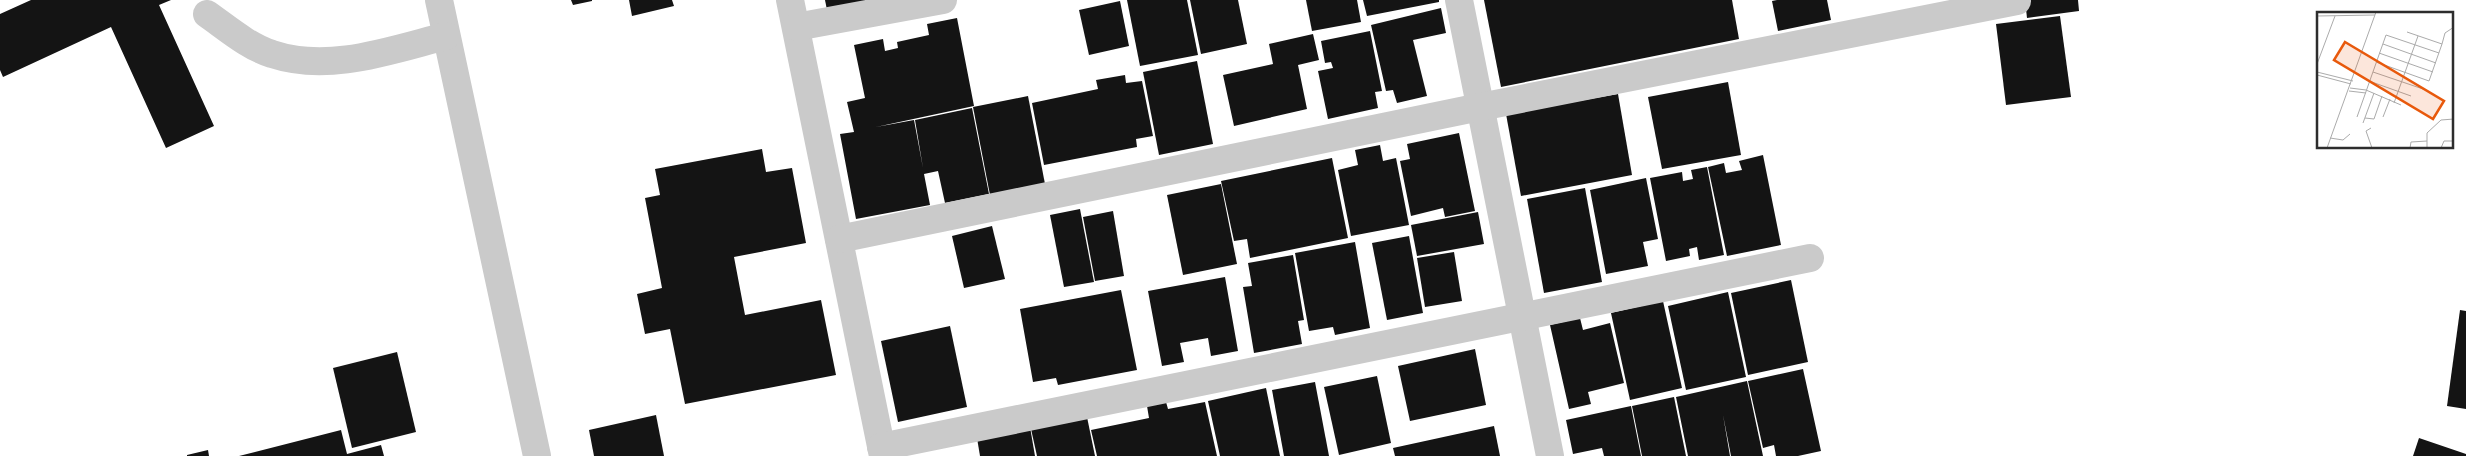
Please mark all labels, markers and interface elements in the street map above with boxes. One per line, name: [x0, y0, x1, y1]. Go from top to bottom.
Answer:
inset map: [2317, 12, 2454, 149]

